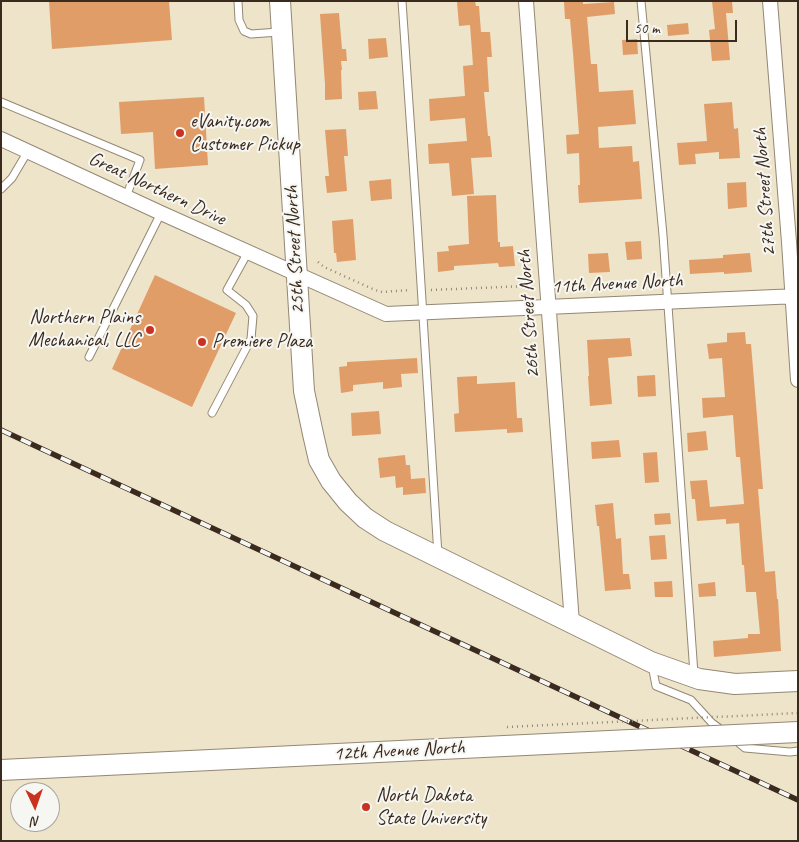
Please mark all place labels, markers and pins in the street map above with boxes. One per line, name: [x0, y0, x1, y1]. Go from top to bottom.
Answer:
place label: eVanity.com Customer Pickup: [190, 110, 299, 157]
marker: eVanity.com Customer Pickup: [174, 127, 186, 139]
place label: Northern Plains Mechanical, LLC: [28, 306, 140, 353]
marker: Northern Plains Mechanical, LLC: [144, 324, 156, 336]
place label: Premiere Plaza: [212, 330, 312, 354]
marker: Premiere Plaza: [196, 336, 208, 348]
place label: North Dakota State University: [376, 784, 486, 831]
marker: North Dakota State University: [360, 801, 372, 813]

